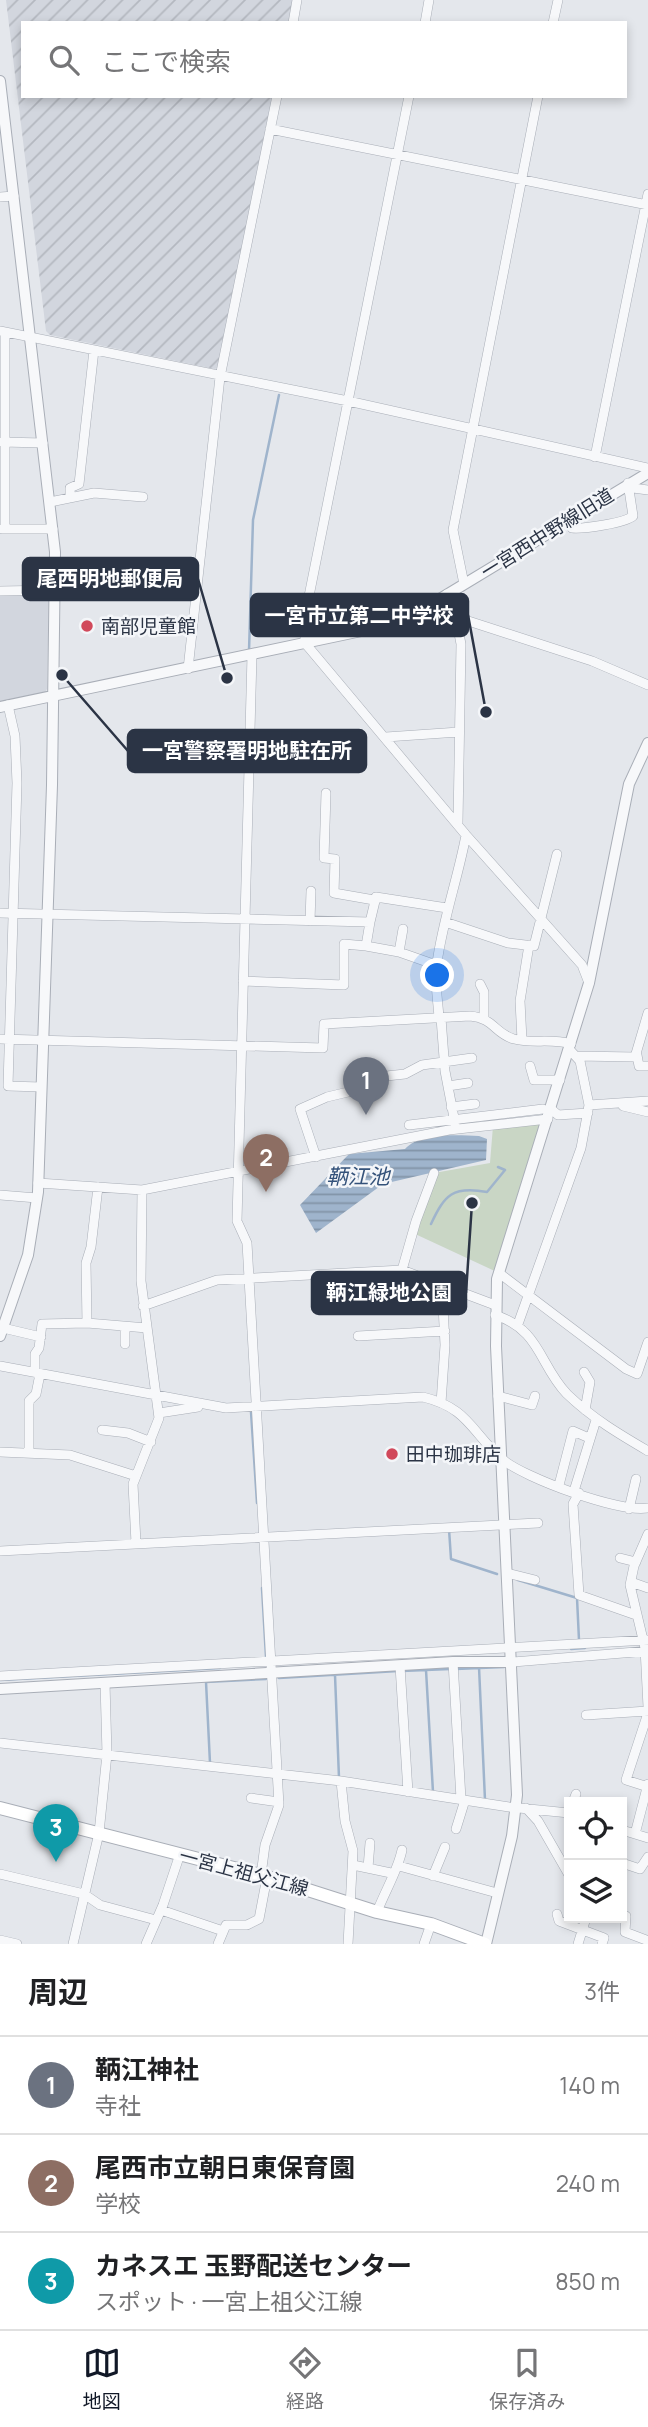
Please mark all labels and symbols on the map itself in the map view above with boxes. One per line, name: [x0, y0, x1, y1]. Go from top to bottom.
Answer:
street label: 一宮西中野線旧道: [476, 482, 618, 584]
callout: 尾西明地郵便局: [23, 558, 198, 600]
text: 尾西明地郵便局: [37, 564, 184, 592]
callout: 一宮市立第二中学校: [251, 594, 468, 636]
text: 一宮市立第二中学校: [265, 601, 454, 629]
place label: 南部児童館: [101, 613, 196, 639]
marker: 南部児童館: [79, 618, 95, 634]
callout: 一宮警察署明地駐在所: [128, 730, 366, 772]
text: 一宮警察署明地駐在所: [142, 736, 352, 764]
your location: [420, 958, 454, 992]
pin: 1: [343, 1057, 389, 1115]
pin: 2: [243, 1134, 289, 1192]
water label: 鞆江池: [327, 1162, 391, 1190]
callout: 鞆江緑地公園: [312, 1272, 466, 1314]
text: 鞆江緑地公園: [326, 1278, 452, 1306]
place label: 田中珈琲店: [406, 1441, 501, 1467]
marker: 田中珈琲店: [384, 1446, 400, 1462]
pin: 3: [33, 1804, 79, 1862]
street label: 一宮上祖父江線: [176, 1842, 312, 1902]

